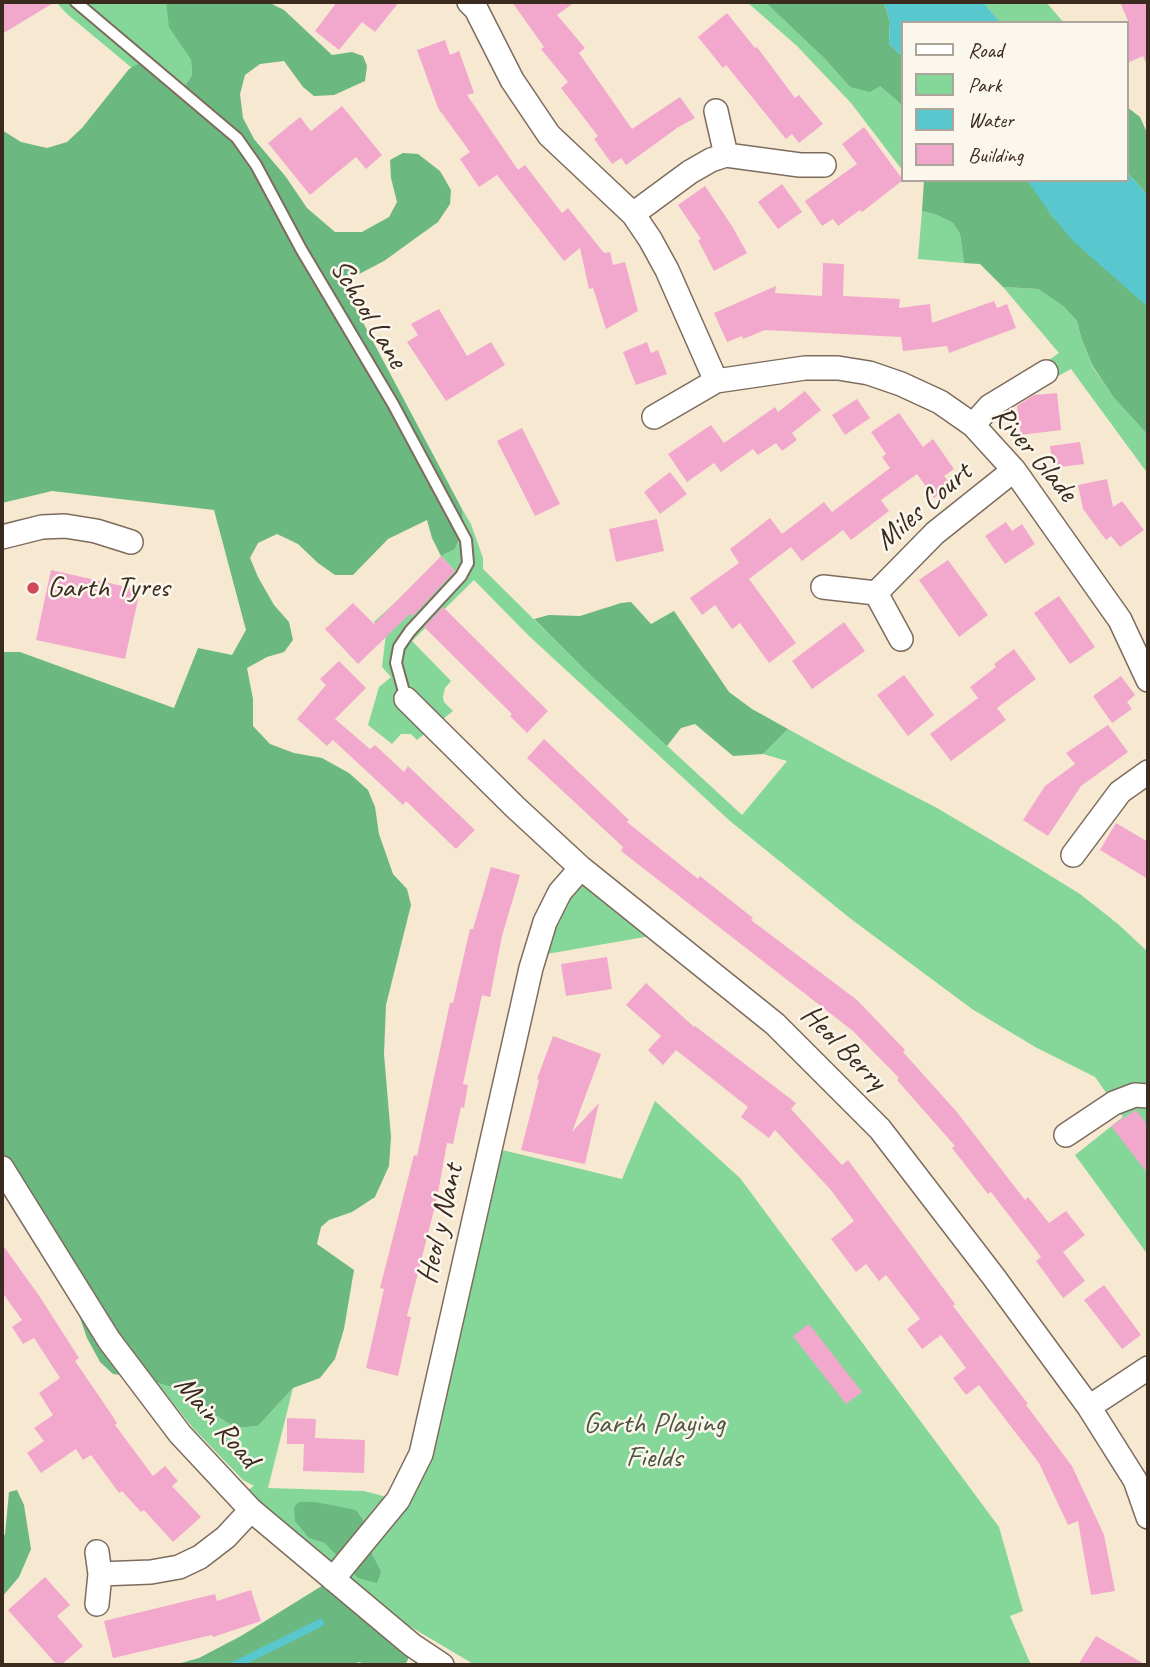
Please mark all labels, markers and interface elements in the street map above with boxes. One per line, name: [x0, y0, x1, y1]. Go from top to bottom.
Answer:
legend: [902, 21, 1129, 182]
text: Road: [968, 37, 1003, 63]
text: Park: [968, 72, 1001, 98]
text: Water: [968, 107, 1014, 133]
text: Building: [968, 142, 1023, 168]
street label: School Lane: [321, 253, 415, 375]
street label: River Glade: [983, 399, 1085, 509]
street label: Miles Court: [868, 455, 980, 559]
place label: Garth Tyres: [47, 570, 170, 606]
marker: Garth Tyres: [25, 580, 41, 596]
street label: Heol Berry: [793, 998, 893, 1098]
street label: Heol y Nant: [410, 1161, 472, 1287]
street label: Main Road: [166, 1368, 266, 1476]
park label: Garth Playing Fields: [583, 1406, 725, 1476]

